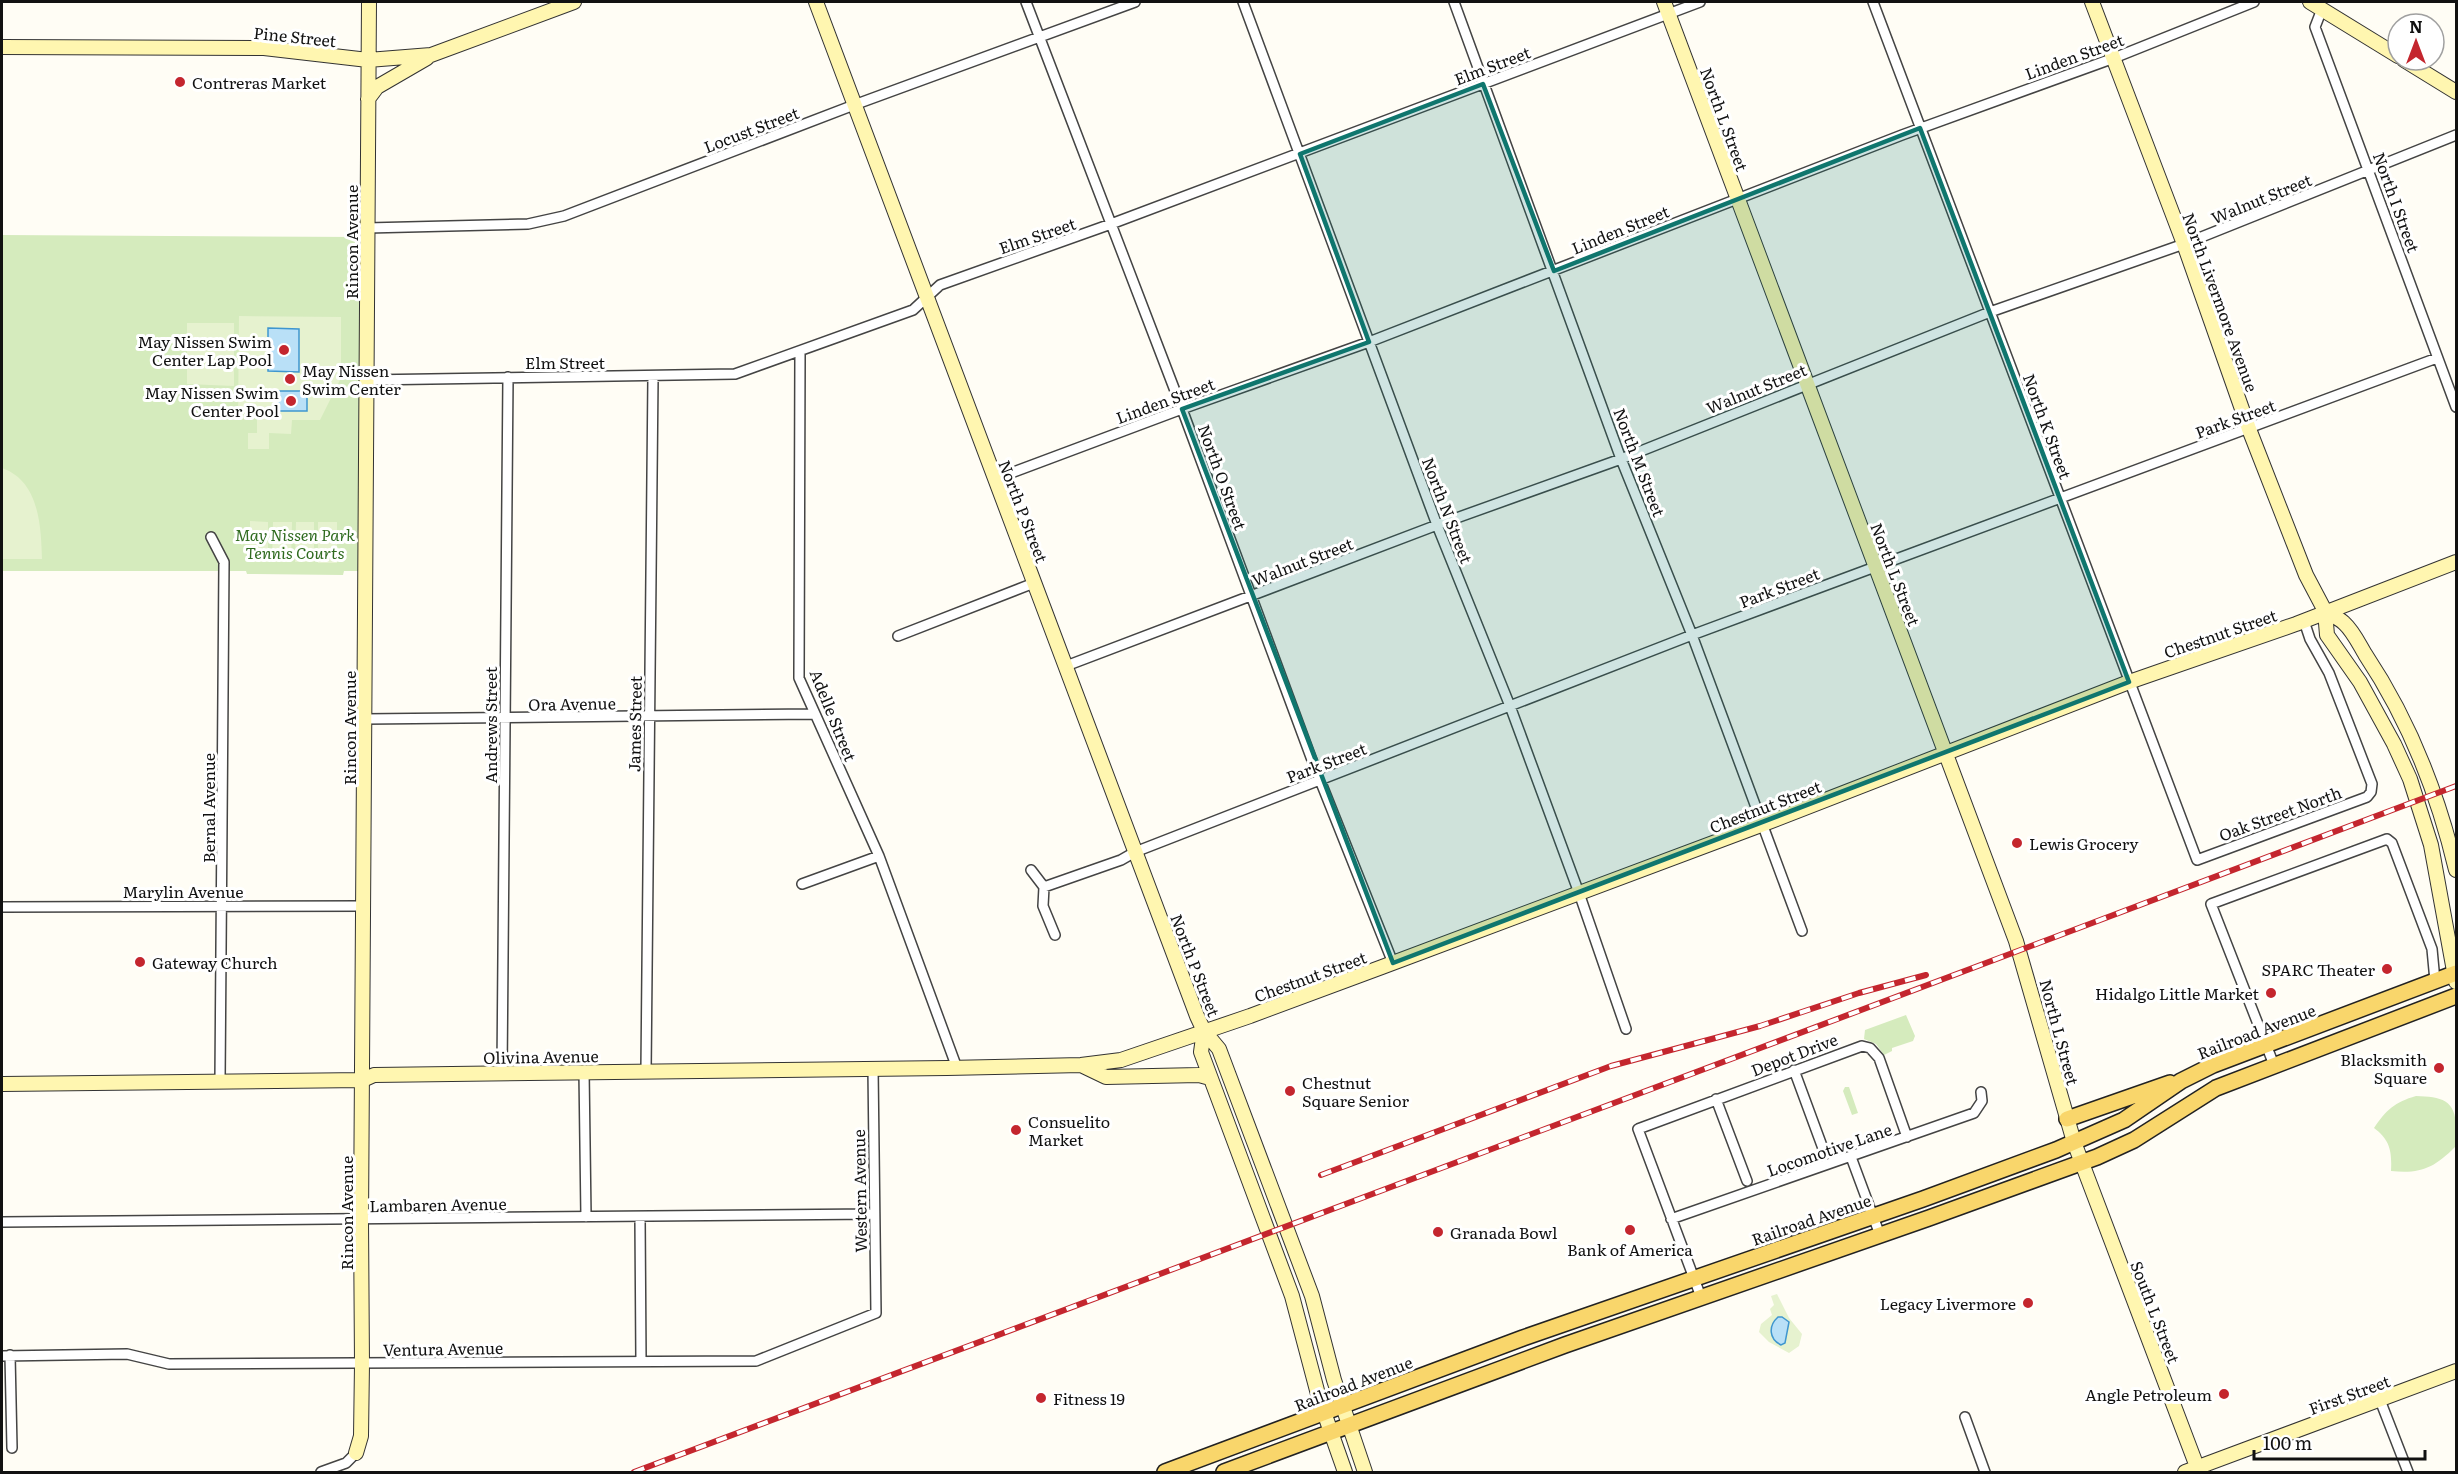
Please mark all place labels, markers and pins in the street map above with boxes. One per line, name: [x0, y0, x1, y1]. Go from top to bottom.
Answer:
place label: Contreras Market: [192, 70, 327, 94]
marker: Contreras Market: [173, 75, 187, 89]
place label: May Nissen Swim Center Lap Pool: [137, 329, 272, 371]
marker: May Nissen Swim Center Lap Pool: [277, 343, 291, 357]
place label: May Nissen Swim Center: [302, 358, 401, 400]
marker: May Nissen Swim Center: [283, 372, 297, 386]
place label: May Nissen Swim Center Pool: [144, 380, 279, 422]
marker: May Nissen Swim Center Pool: [284, 394, 298, 408]
place label: Lewis Grocery: [2029, 831, 2139, 855]
marker: Lewis Grocery: [2010, 836, 2024, 850]
place label: Gateway Church: [152, 950, 278, 974]
marker: Gateway Church: [133, 955, 147, 969]
place label: SPARC Theater: [2261, 957, 2375, 981]
marker: SPARC Theater: [2380, 962, 2394, 976]
place label: Hidalgo Little Market: [2095, 981, 2260, 1005]
marker: Hidalgo Little Market: [2264, 986, 2278, 1000]
place label: Blacksmith Square: [2340, 1047, 2427, 1089]
marker: Blacksmith Square: [2432, 1061, 2446, 1075]
place label: Chestnut Square Senior: [1302, 1070, 1409, 1112]
marker: Chestnut Square Senior: [1283, 1084, 1297, 1098]
place label: Consuelito Market: [1028, 1109, 1110, 1151]
marker: Consuelito Market: [1009, 1123, 1023, 1137]
place label: Granada Bowl: [1450, 1220, 1557, 1244]
marker: Bank of America: [1623, 1223, 1637, 1237]
marker: Granada Bowl: [1431, 1225, 1445, 1239]
place label: Bank of America: [1567, 1237, 1693, 1261]
place label: Legacy Livermore: [1880, 1291, 2016, 1315]
marker: Legacy Livermore: [2021, 1296, 2035, 1310]
place label: Angle Petroleum: [2085, 1382, 2212, 1406]
place label: Fitness 19: [1053, 1386, 1125, 1410]
marker: Angle Petroleum: [2217, 1387, 2231, 1401]
marker: Fitness 19: [1034, 1391, 1048, 1405]

